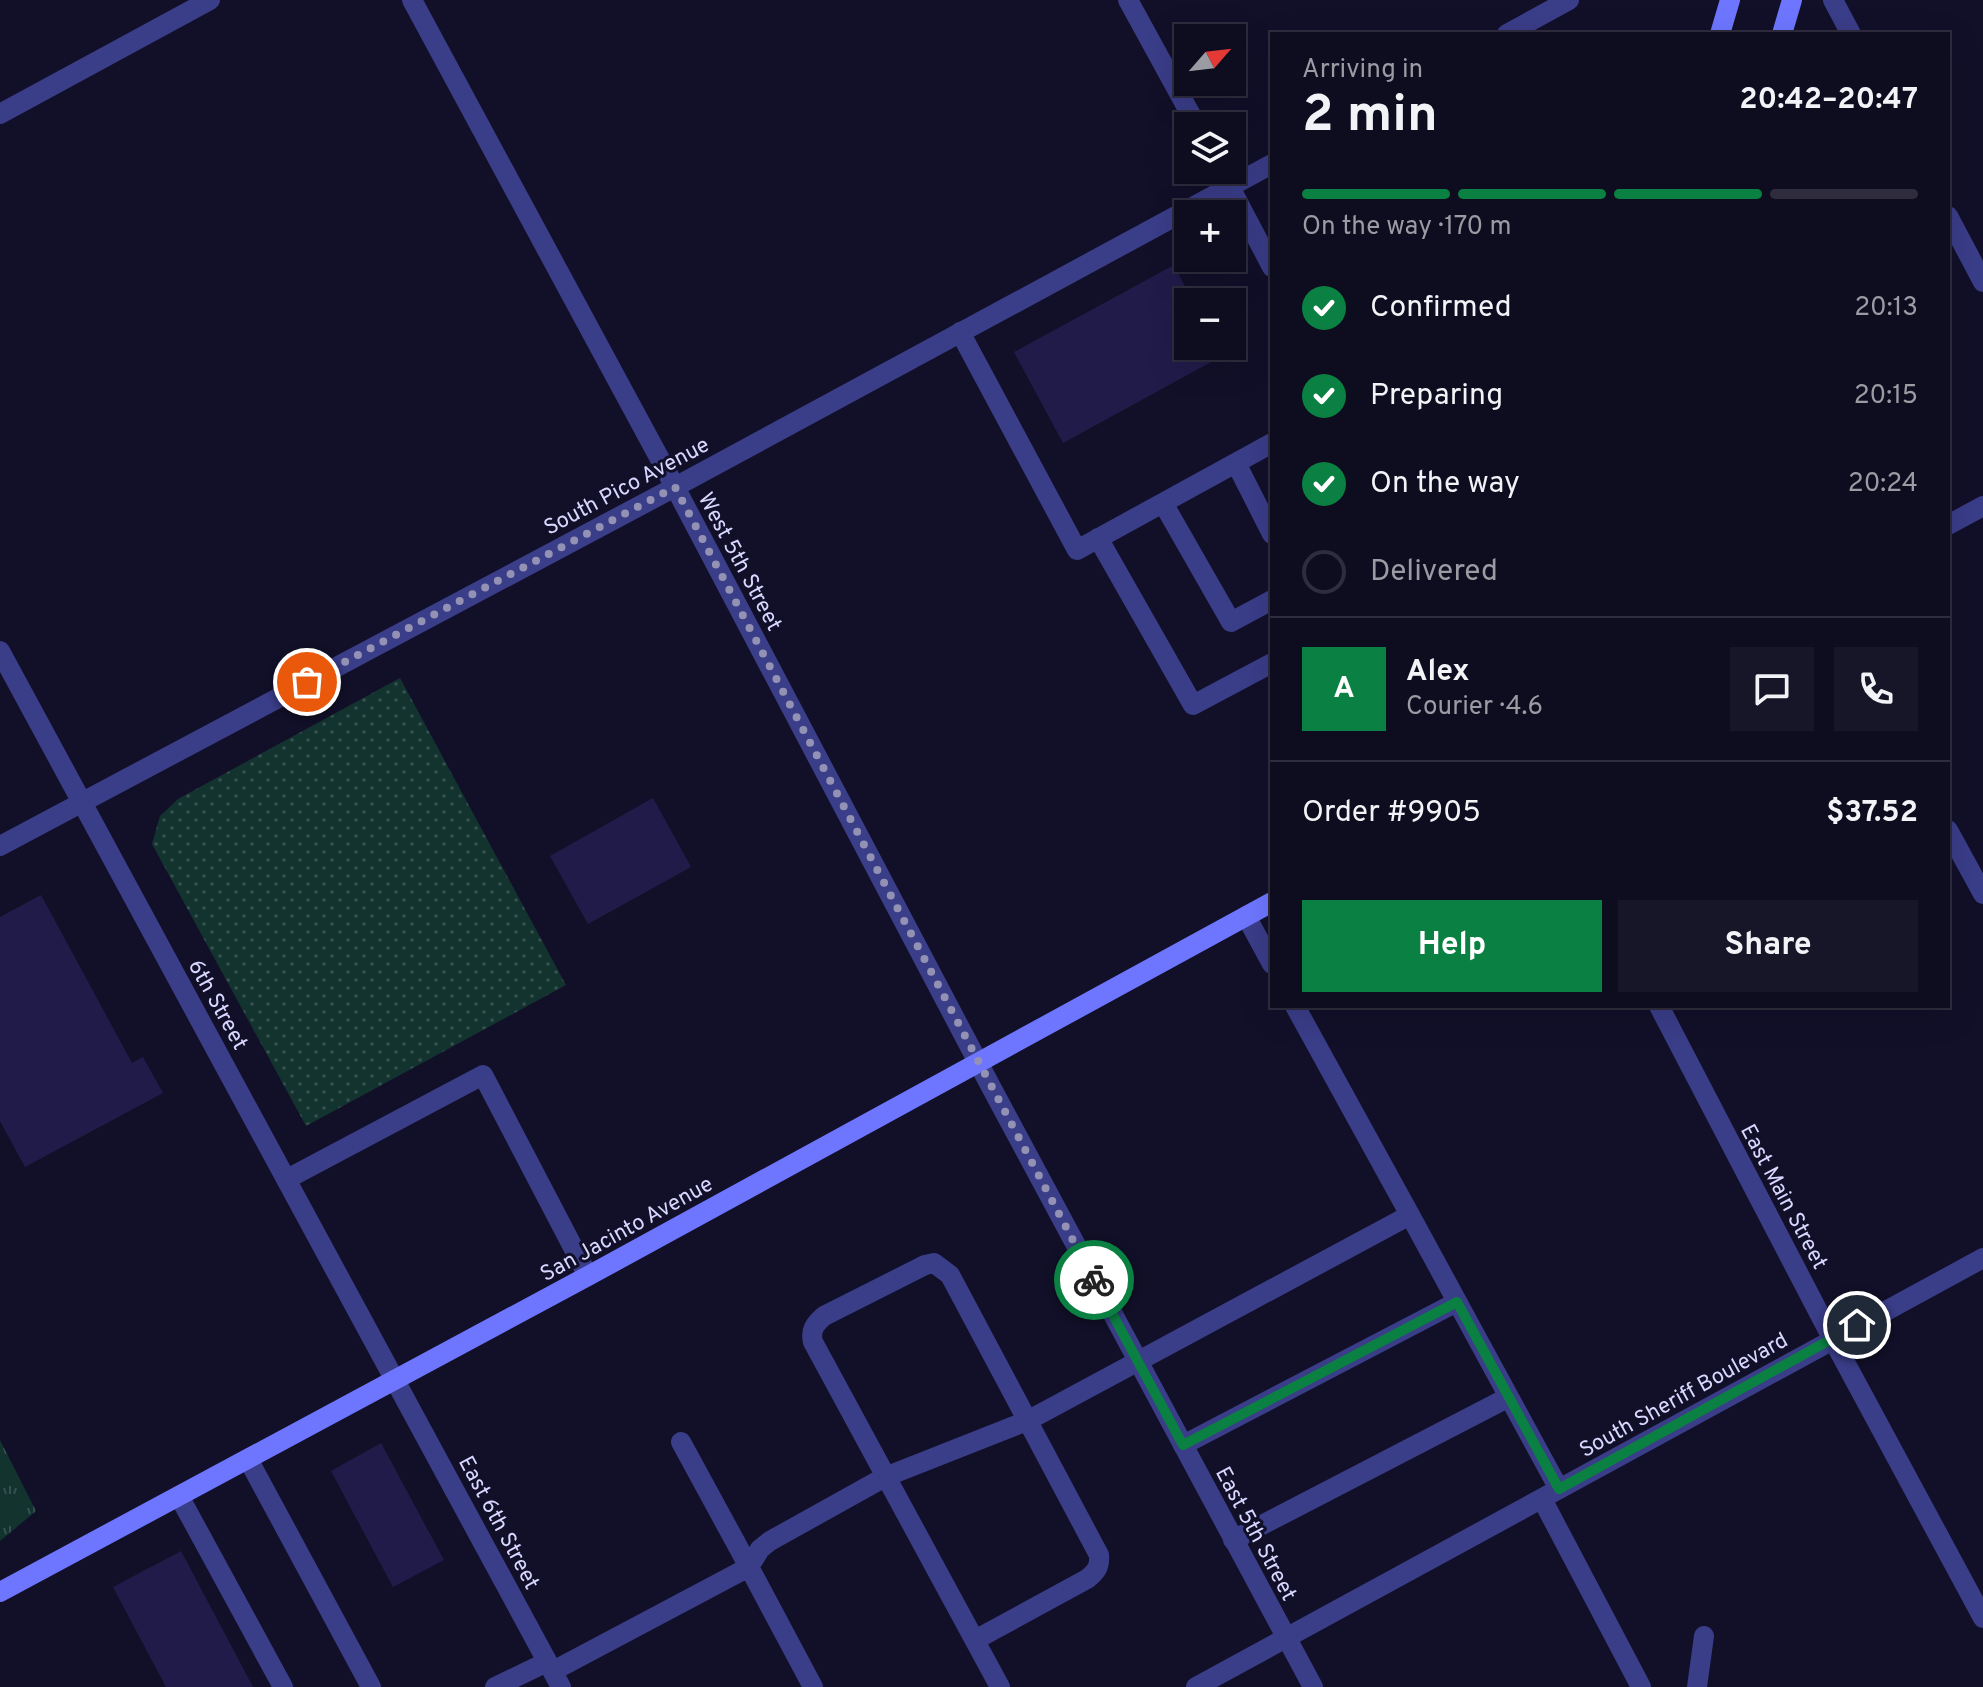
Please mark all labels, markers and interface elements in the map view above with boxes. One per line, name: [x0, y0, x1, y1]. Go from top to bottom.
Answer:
north arrow: [1174, 24, 1246, 96]
map controls: [1174, 24, 1246, 360]
text: Arriving in: [1302, 54, 1423, 87]
text: 20:42–20:47: [1739, 82, 1918, 119]
text: 2 min: [1302, 84, 1438, 150]
button: layers: [1174, 112, 1246, 184]
button: +: [1174, 200, 1246, 272]
text: On the way · 170 m: [1302, 211, 1511, 244]
icon: check: [1302, 286, 1346, 330]
button: −: [1174, 288, 1246, 360]
text: Confirmed: [1370, 290, 1512, 327]
text: 20:13: [1854, 292, 1918, 325]
icon: check: [1302, 374, 1346, 418]
text: Preparing: [1370, 378, 1503, 415]
text: 20:15: [1854, 380, 1918, 413]
street label: South Pico Avenue: [540, 432, 715, 542]
icon: check: [1302, 462, 1346, 506]
text: On the way: [1370, 466, 1520, 503]
text: 20:24: [1848, 468, 1918, 501]
street label: West 5th Street: [691, 488, 787, 636]
text: Delivered: [1370, 554, 1498, 591]
button: chat: [1730, 647, 1814, 731]
button: phone: [1834, 647, 1918, 731]
pin: [273, 648, 341, 716]
text: Alex: [1406, 654, 1470, 691]
icon: bag: [285, 660, 329, 704]
text: A: [1333, 671, 1355, 708]
text: Courier · 4.6: [1406, 691, 1543, 724]
text: Order #9905: [1302, 795, 1481, 832]
text: $37.52: [1826, 795, 1918, 832]
button: Help: [1302, 900, 1602, 992]
button: Share: [1618, 900, 1918, 992]
street label: 6th Street: [181, 955, 253, 1055]
street label: East Main Street: [1733, 1120, 1832, 1274]
street label: San Jacinto Avenue: [536, 1172, 718, 1289]
courier: [1054, 1240, 1134, 1320]
icon: bike: [1072, 1258, 1116, 1302]
pin: [1823, 1291, 1891, 1359]
icon: home: [1835, 1303, 1879, 1347]
street label: South Sheriff Boulevard: [1575, 1328, 1793, 1465]
street label: East 6th Street: [451, 1452, 544, 1595]
street label: East 5th Street: [1208, 1463, 1301, 1606]

